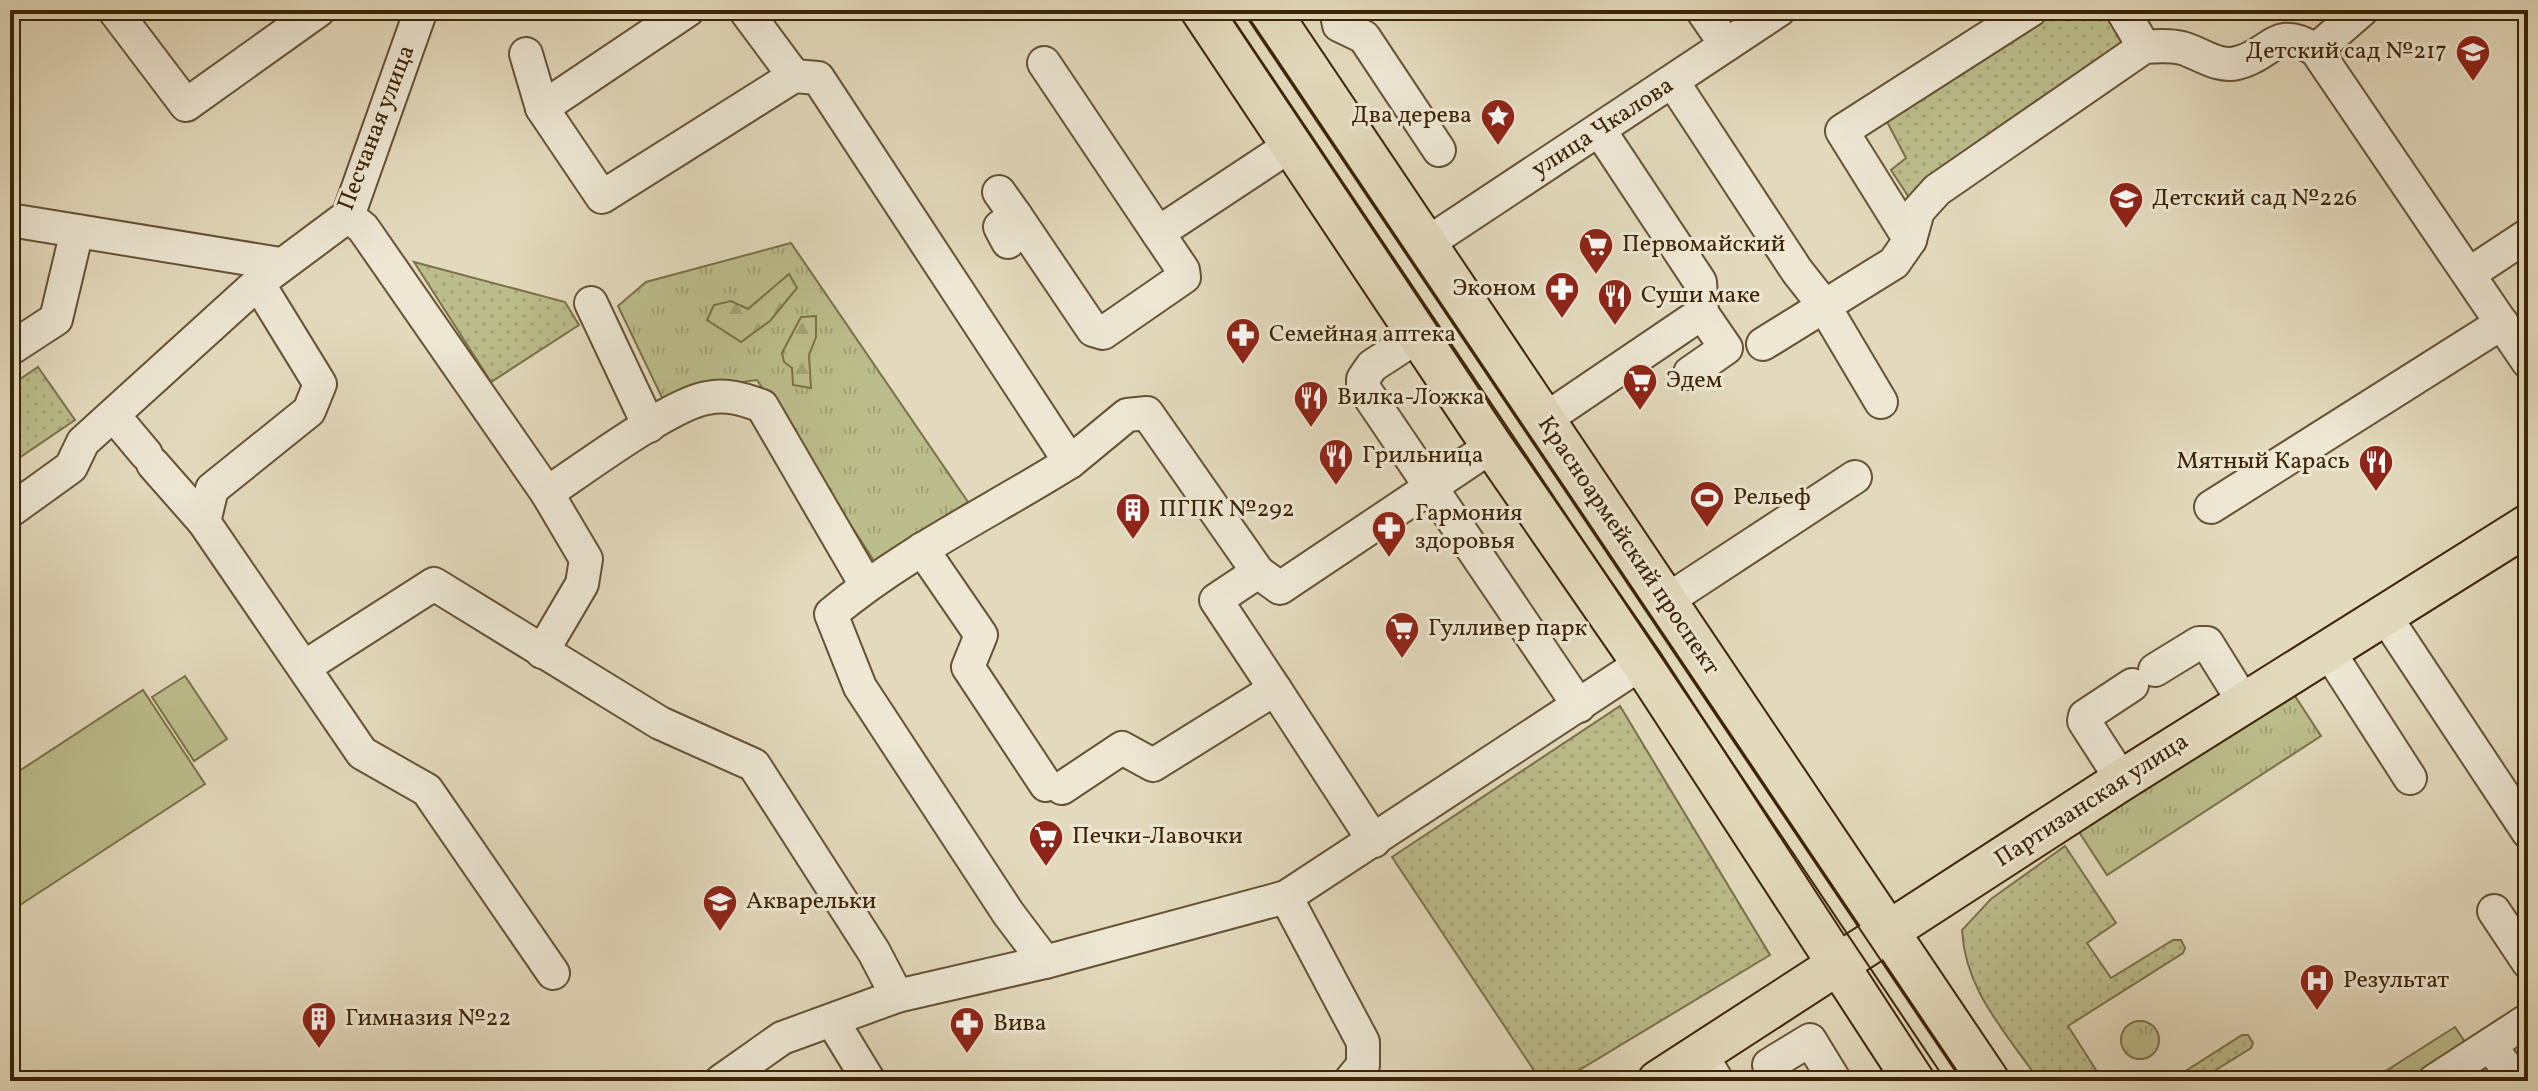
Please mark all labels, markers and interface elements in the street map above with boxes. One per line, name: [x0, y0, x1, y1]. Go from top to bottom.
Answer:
school or university icon: Детский сад №217: [2454, 33, 2492, 83]
place label: Детский сад №217: [2246, 35, 2447, 69]
street label: Песчаная улица: [330, 40, 424, 216]
street label: улица Чкалова: [1525, 69, 1681, 187]
place icon: Два дерева: [1479, 97, 1517, 147]
place label: Два дерева: [1351, 99, 1472, 133]
school or university icon: Детский сад №226: [2107, 180, 2145, 230]
place label: Детский сад №226: [2152, 182, 2357, 216]
supermarket icon: Первомайский: [1577, 226, 1615, 276]
place label: Первомайский: [1622, 228, 1785, 262]
pharmacy icon: Эконом: [1543, 270, 1581, 320]
place label: Эконом: [1453, 272, 1536, 306]
restaurant icon: Суши маке: [1596, 277, 1634, 327]
place label: Суши маке: [1641, 279, 1760, 313]
pharmacy icon: Семейная аптека: [1224, 316, 1262, 366]
place label: Семейная аптека: [1269, 318, 1456, 352]
supermarket icon: Эдем: [1621, 362, 1659, 412]
place label: Эдем: [1666, 364, 1722, 398]
restaurant icon: Вилка-Ложка: [1292, 379, 1330, 429]
place label: Вилка-Ложка: [1337, 381, 1485, 415]
street label: Красноармейский проспект: [1528, 410, 1728, 682]
restaurant icon: Грильница: [1317, 437, 1355, 487]
place label: Грильница: [1362, 439, 1484, 473]
restaurant icon: Мятный Карась: [2357, 443, 2395, 493]
place label: Мятный Карась: [2176, 445, 2350, 479]
sports icon: Рельеф: [1688, 479, 1726, 529]
place label: Рельеф: [1733, 481, 1811, 515]
building icon: ПГПК №292: [1114, 491, 1152, 541]
place label: ПГПК №292: [1159, 493, 1295, 527]
place label: Гармония здоровья: [1415, 497, 1523, 559]
pharmacy icon: Гармония здоровья: [1370, 509, 1408, 559]
supermarket icon: Гулливер парк: [1383, 610, 1421, 660]
place label: Гулливер парк: [1428, 612, 1587, 646]
street label: Партизанская улица: [1988, 725, 2196, 877]
supermarket icon: Печки-Лавочки: [1027, 818, 1065, 868]
place label: Печки-Лавочки: [1072, 820, 1243, 854]
school or university icon: Акварельки: [701, 883, 739, 933]
place label: Акварельки: [746, 885, 876, 919]
hospital icon: Результат: [2298, 962, 2336, 1012]
place label: Результат: [2343, 964, 2449, 998]
building icon: Гимназия №22: [300, 1000, 338, 1050]
place label: Гимназия №22: [345, 1002, 511, 1036]
pharmacy icon: Вива: [948, 1005, 986, 1055]
place label: Вива: [993, 1007, 1047, 1041]

